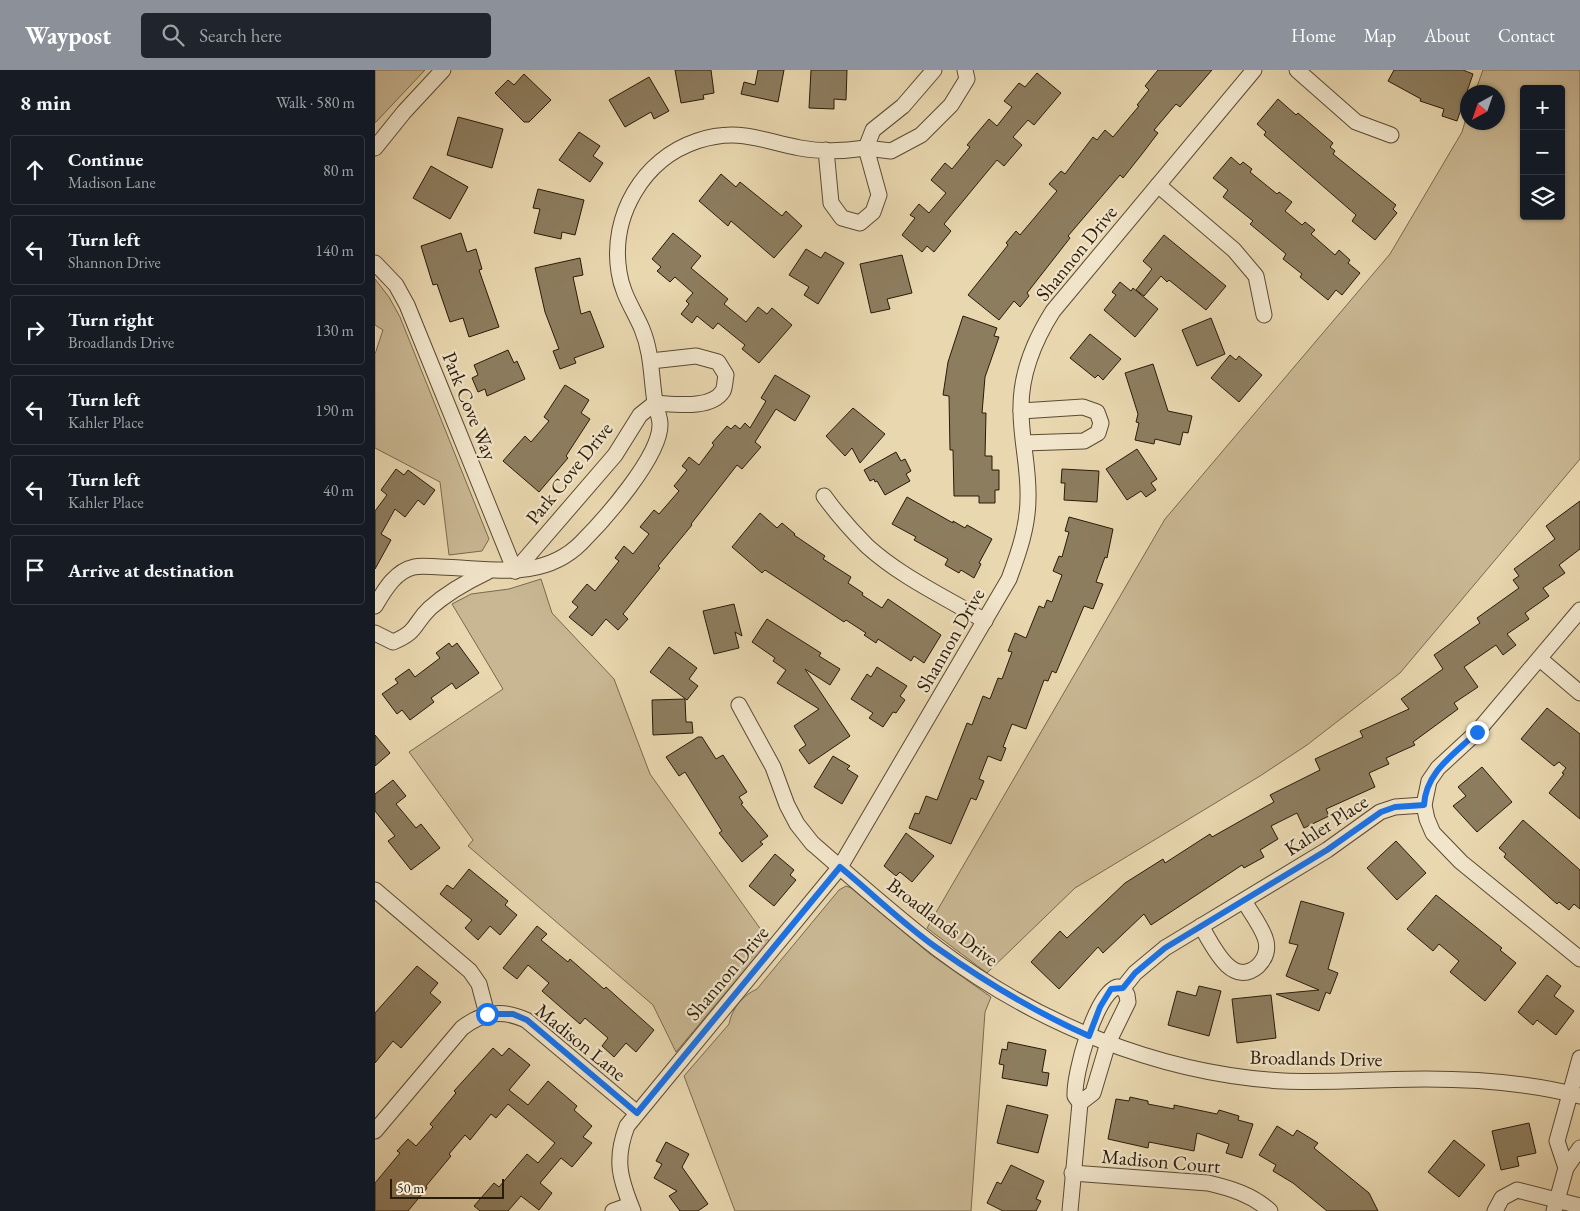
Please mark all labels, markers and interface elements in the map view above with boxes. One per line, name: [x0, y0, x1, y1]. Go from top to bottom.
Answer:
search box: [141, 13, 491, 58]
text: Waypost: [25, 20, 111, 51]
icon: search: [159, 21, 187, 49]
text: Search here: [199, 23, 282, 48]
text: Home: [1291, 24, 1336, 47]
text: Map: [1364, 24, 1396, 47]
text: About: [1424, 24, 1470, 47]
text: Contact: [1498, 24, 1555, 47]
north arrow: [1460, 85, 1505, 130]
map controls: [1520, 85, 1565, 220]
button: +: [1520, 85, 1565, 130]
text: 8 min: [20, 89, 71, 116]
text: Walk · 580 m: [276, 92, 355, 113]
button: −: [1520, 130, 1565, 175]
text: Continue: [68, 147, 143, 172]
icon: ahead: [21, 156, 49, 184]
text: 80 m: [323, 160, 354, 181]
text: Madison Lane: [68, 172, 156, 193]
button: layers: [1520, 175, 1565, 220]
street label: Shannon Drive: [1029, 200, 1123, 306]
text: Turn left: [68, 227, 140, 252]
icon: left: [21, 236, 49, 264]
text: 140 m: [315, 240, 354, 261]
text: Shannon Drive: [68, 252, 161, 273]
text: Turn right: [68, 307, 154, 332]
icon: right: [21, 316, 49, 344]
text: 130 m: [315, 320, 354, 341]
text: Broadlands Drive: [68, 332, 174, 353]
street label: Park Cove Way: [436, 348, 504, 464]
text: Turn left: [68, 387, 140, 412]
icon: left: [21, 396, 49, 424]
text: 190 m: [315, 400, 354, 421]
text: Kahler Place: [68, 412, 144, 433]
street label: Park Cove Drive: [520, 416, 618, 530]
text: Turn left: [68, 467, 140, 492]
icon: left: [21, 476, 49, 504]
text: 40 m: [323, 480, 354, 501]
text: Kahler Place: [68, 492, 144, 513]
icon: arrive: [21, 556, 49, 584]
text: Arrive at destination: [68, 558, 234, 583]
street label: Shannon Drive: [910, 583, 990, 697]
route end: [1466, 721, 1489, 744]
street label: Kahler Place: [1279, 788, 1373, 862]
street label: Broadlands Drive: [882, 872, 1004, 972]
street label: Shannon Drive: [680, 920, 774, 1026]
street label: Madison Lane: [530, 997, 632, 1087]
route start: [476, 1003, 499, 1026]
street label: Broadlands Drive: [1249, 1044, 1383, 1072]
street label: Madison Court: [1101, 1143, 1222, 1179]
scale bar: [390, 1176, 504, 1199]
text: 50 m: [397, 1179, 424, 1197]

